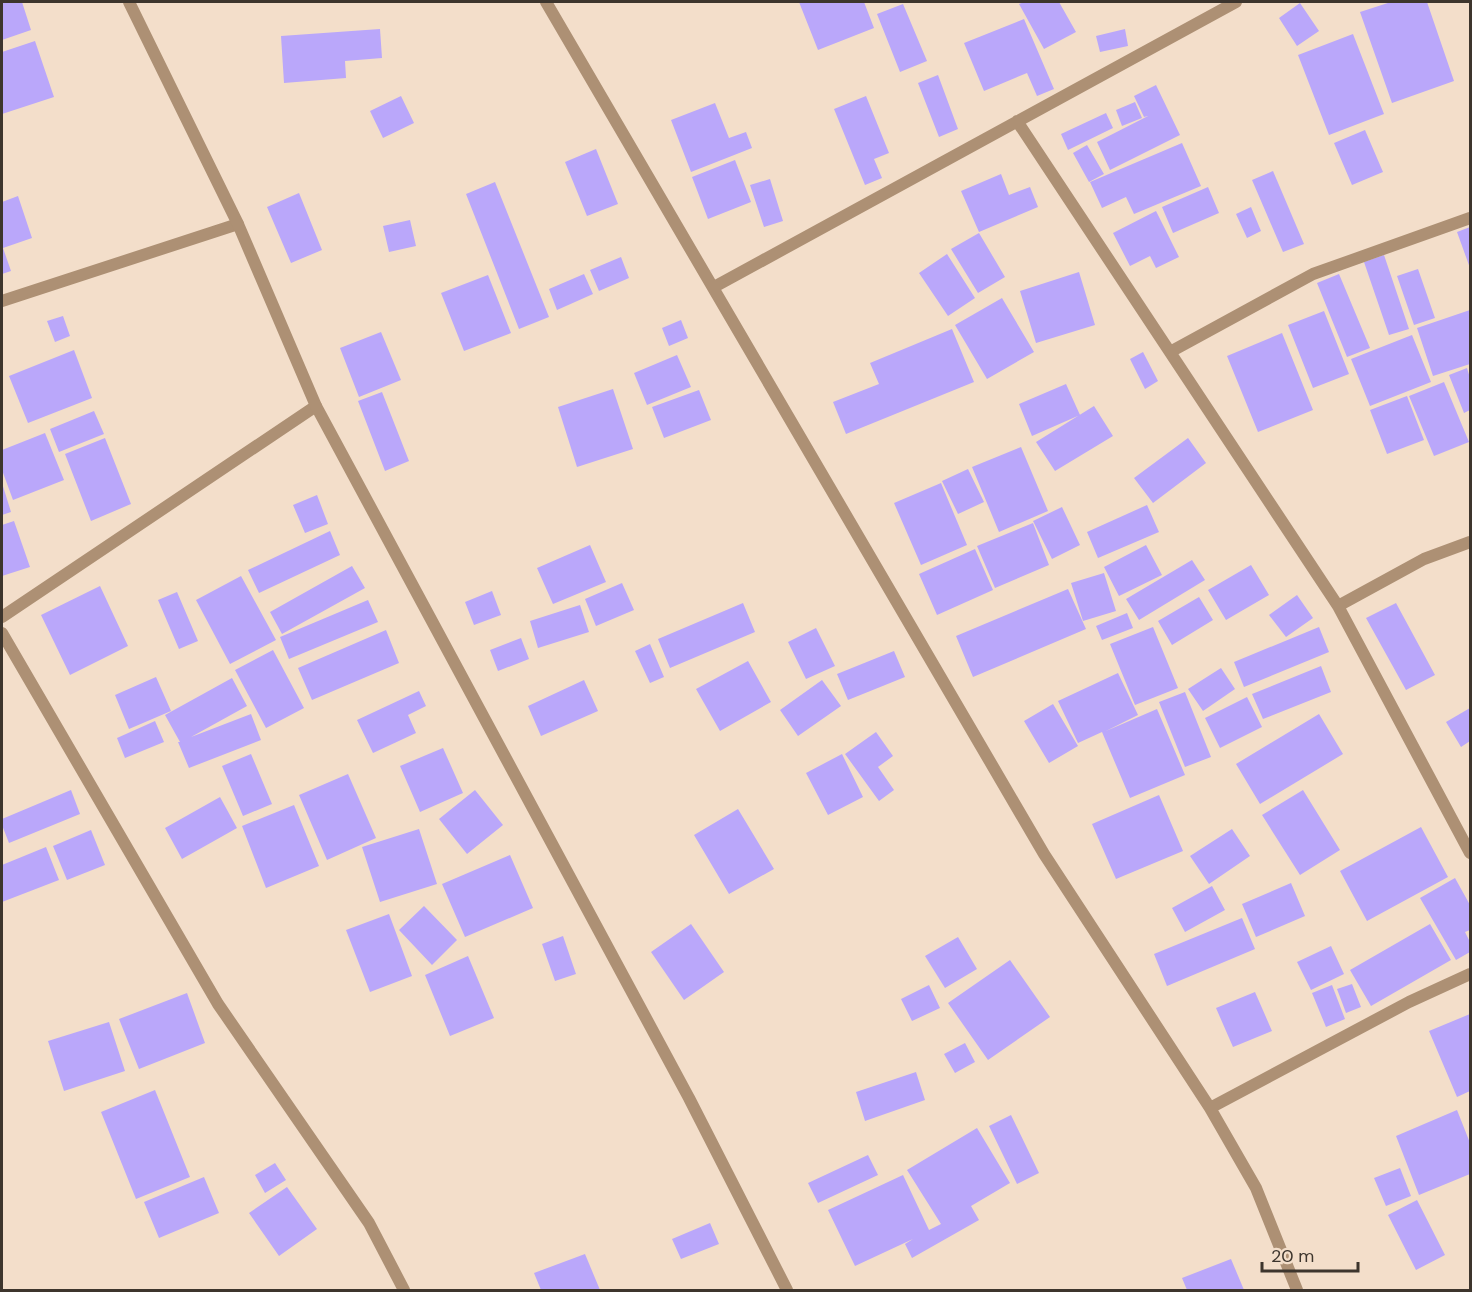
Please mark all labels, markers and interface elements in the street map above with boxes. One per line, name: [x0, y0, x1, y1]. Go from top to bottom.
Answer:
scale bar: [1262, 1235, 1358, 1273]
text: 20 m: [1271, 1244, 1314, 1268]

